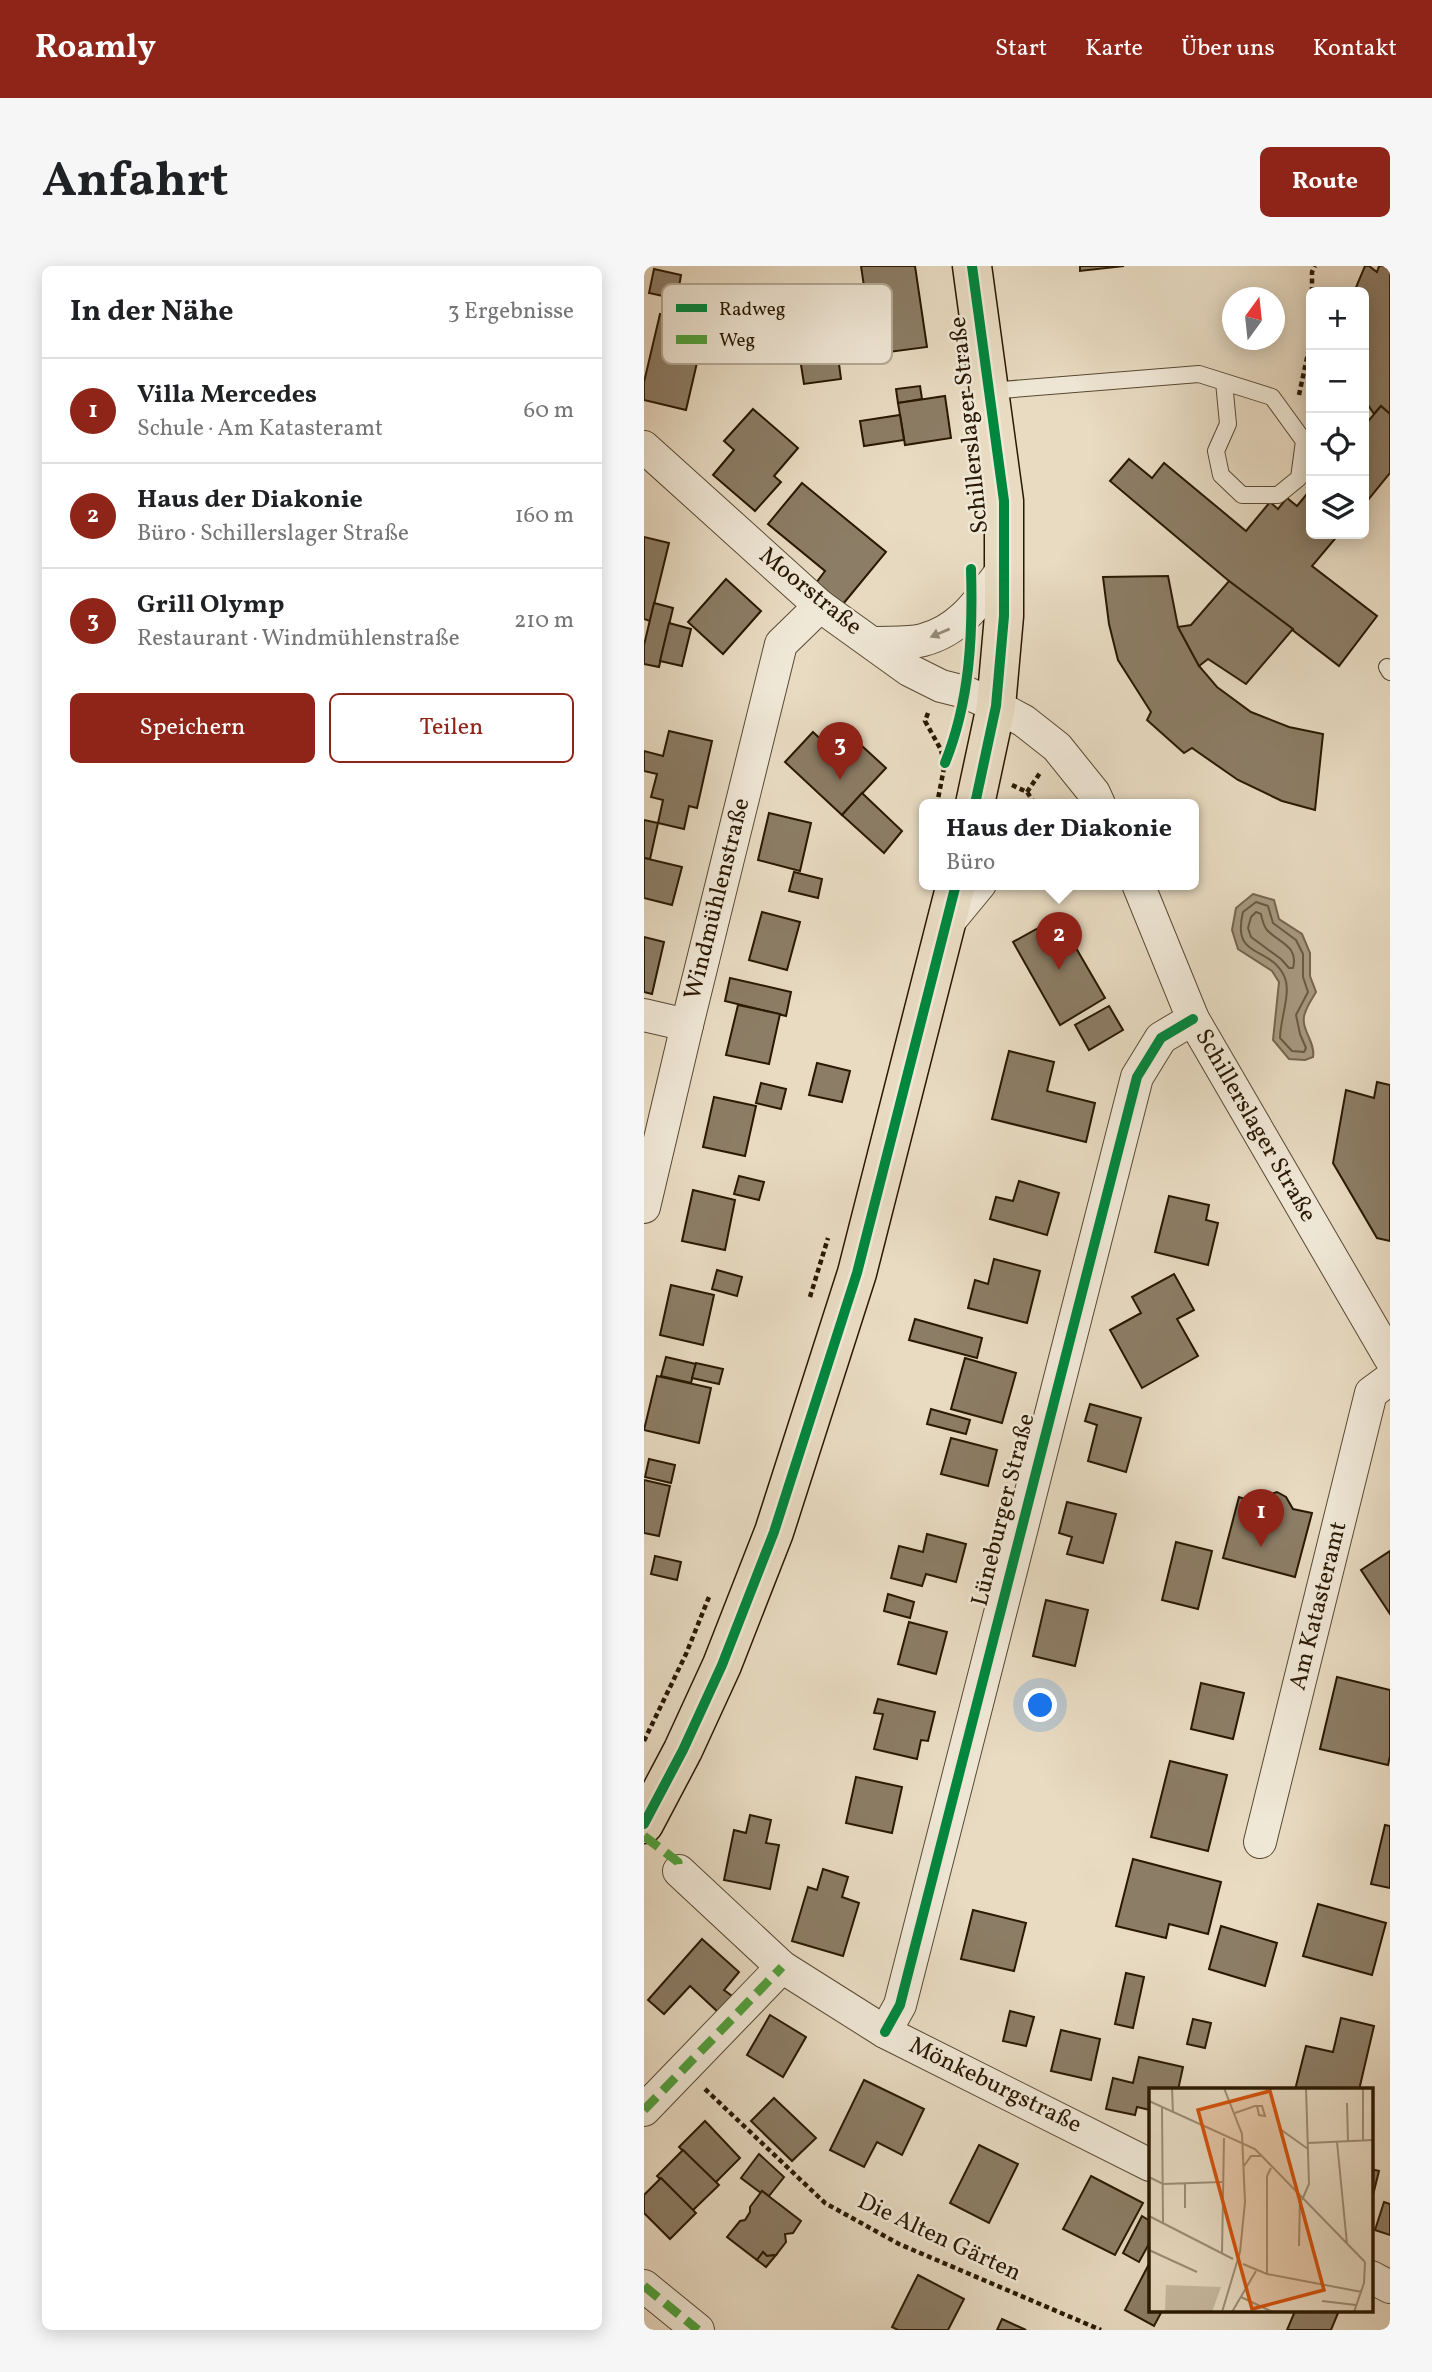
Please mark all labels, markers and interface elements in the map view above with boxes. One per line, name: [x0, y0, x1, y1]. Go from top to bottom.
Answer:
text: Roamly: [35, 26, 156, 72]
text: Start: [995, 32, 1047, 66]
text: Karte: [1085, 32, 1143, 66]
text: Über uns: [1181, 32, 1275, 66]
text: Kontakt: [1313, 32, 1397, 66]
button: Route: [1260, 147, 1390, 217]
text: Anfahrt: [42, 148, 229, 217]
legend: [662, 284, 892, 364]
north arrow: [1222, 287, 1285, 350]
map controls: [1306, 287, 1369, 539]
button: +: [1306, 287, 1369, 350]
text: In der Nähe: [70, 291, 234, 333]
text: 3 Ergebnisse: [448, 296, 574, 328]
text: Radweg: [719, 297, 785, 323]
street label: Schillerslager Straße: [942, 315, 998, 535]
text: Weg: [719, 328, 755, 354]
button: −: [1306, 350, 1369, 413]
text: Villa Mercedes: [137, 377, 317, 413]
text: 1: [88, 395, 98, 427]
text: 60 m: [524, 395, 574, 427]
text: Schule · Am Katasteramt: [137, 413, 383, 445]
button: locate: [1306, 413, 1369, 476]
button: layers: [1306, 476, 1369, 539]
text: Haus der Diakonie: [137, 482, 363, 518]
text: 2: [87, 500, 99, 532]
text: 160 m: [515, 500, 574, 532]
text: Büro · Schillerslager Straße: [137, 518, 409, 550]
street label: Moorstraße: [751, 540, 869, 644]
text: Grill Olymp: [137, 587, 284, 623]
text: 3: [87, 605, 99, 637]
text: 210 m: [514, 605, 574, 637]
text: Restaurant · Windmühlenstraße: [137, 623, 460, 655]
one-way arrow: [930, 628, 951, 639]
button: Speichern: [70, 693, 315, 763]
button: Teilen: [329, 693, 574, 763]
pin: 3: [817, 722, 863, 780]
street label: Windmühlenstraße: [676, 795, 760, 1003]
popup: [919, 799, 1199, 890]
text: Haus der Diakonie: [946, 811, 1172, 847]
text: Büro: [946, 847, 995, 879]
pin: 2: [1036, 912, 1082, 970]
street label: Schillerslager Straße: [1186, 1023, 1324, 1229]
street label: Lüneburger Straße: [964, 1410, 1044, 1610]
pin: 1: [1238, 1489, 1284, 1547]
street label: Am Katasteramt: [1282, 1518, 1356, 1694]
your location: [1023, 1688, 1057, 1722]
street label: Mönkeburgstraße: [903, 2029, 1087, 2143]
inset map: [1149, 2088, 1373, 2312]
street label: Die Alten Gärten: [852, 2185, 1026, 2291]

